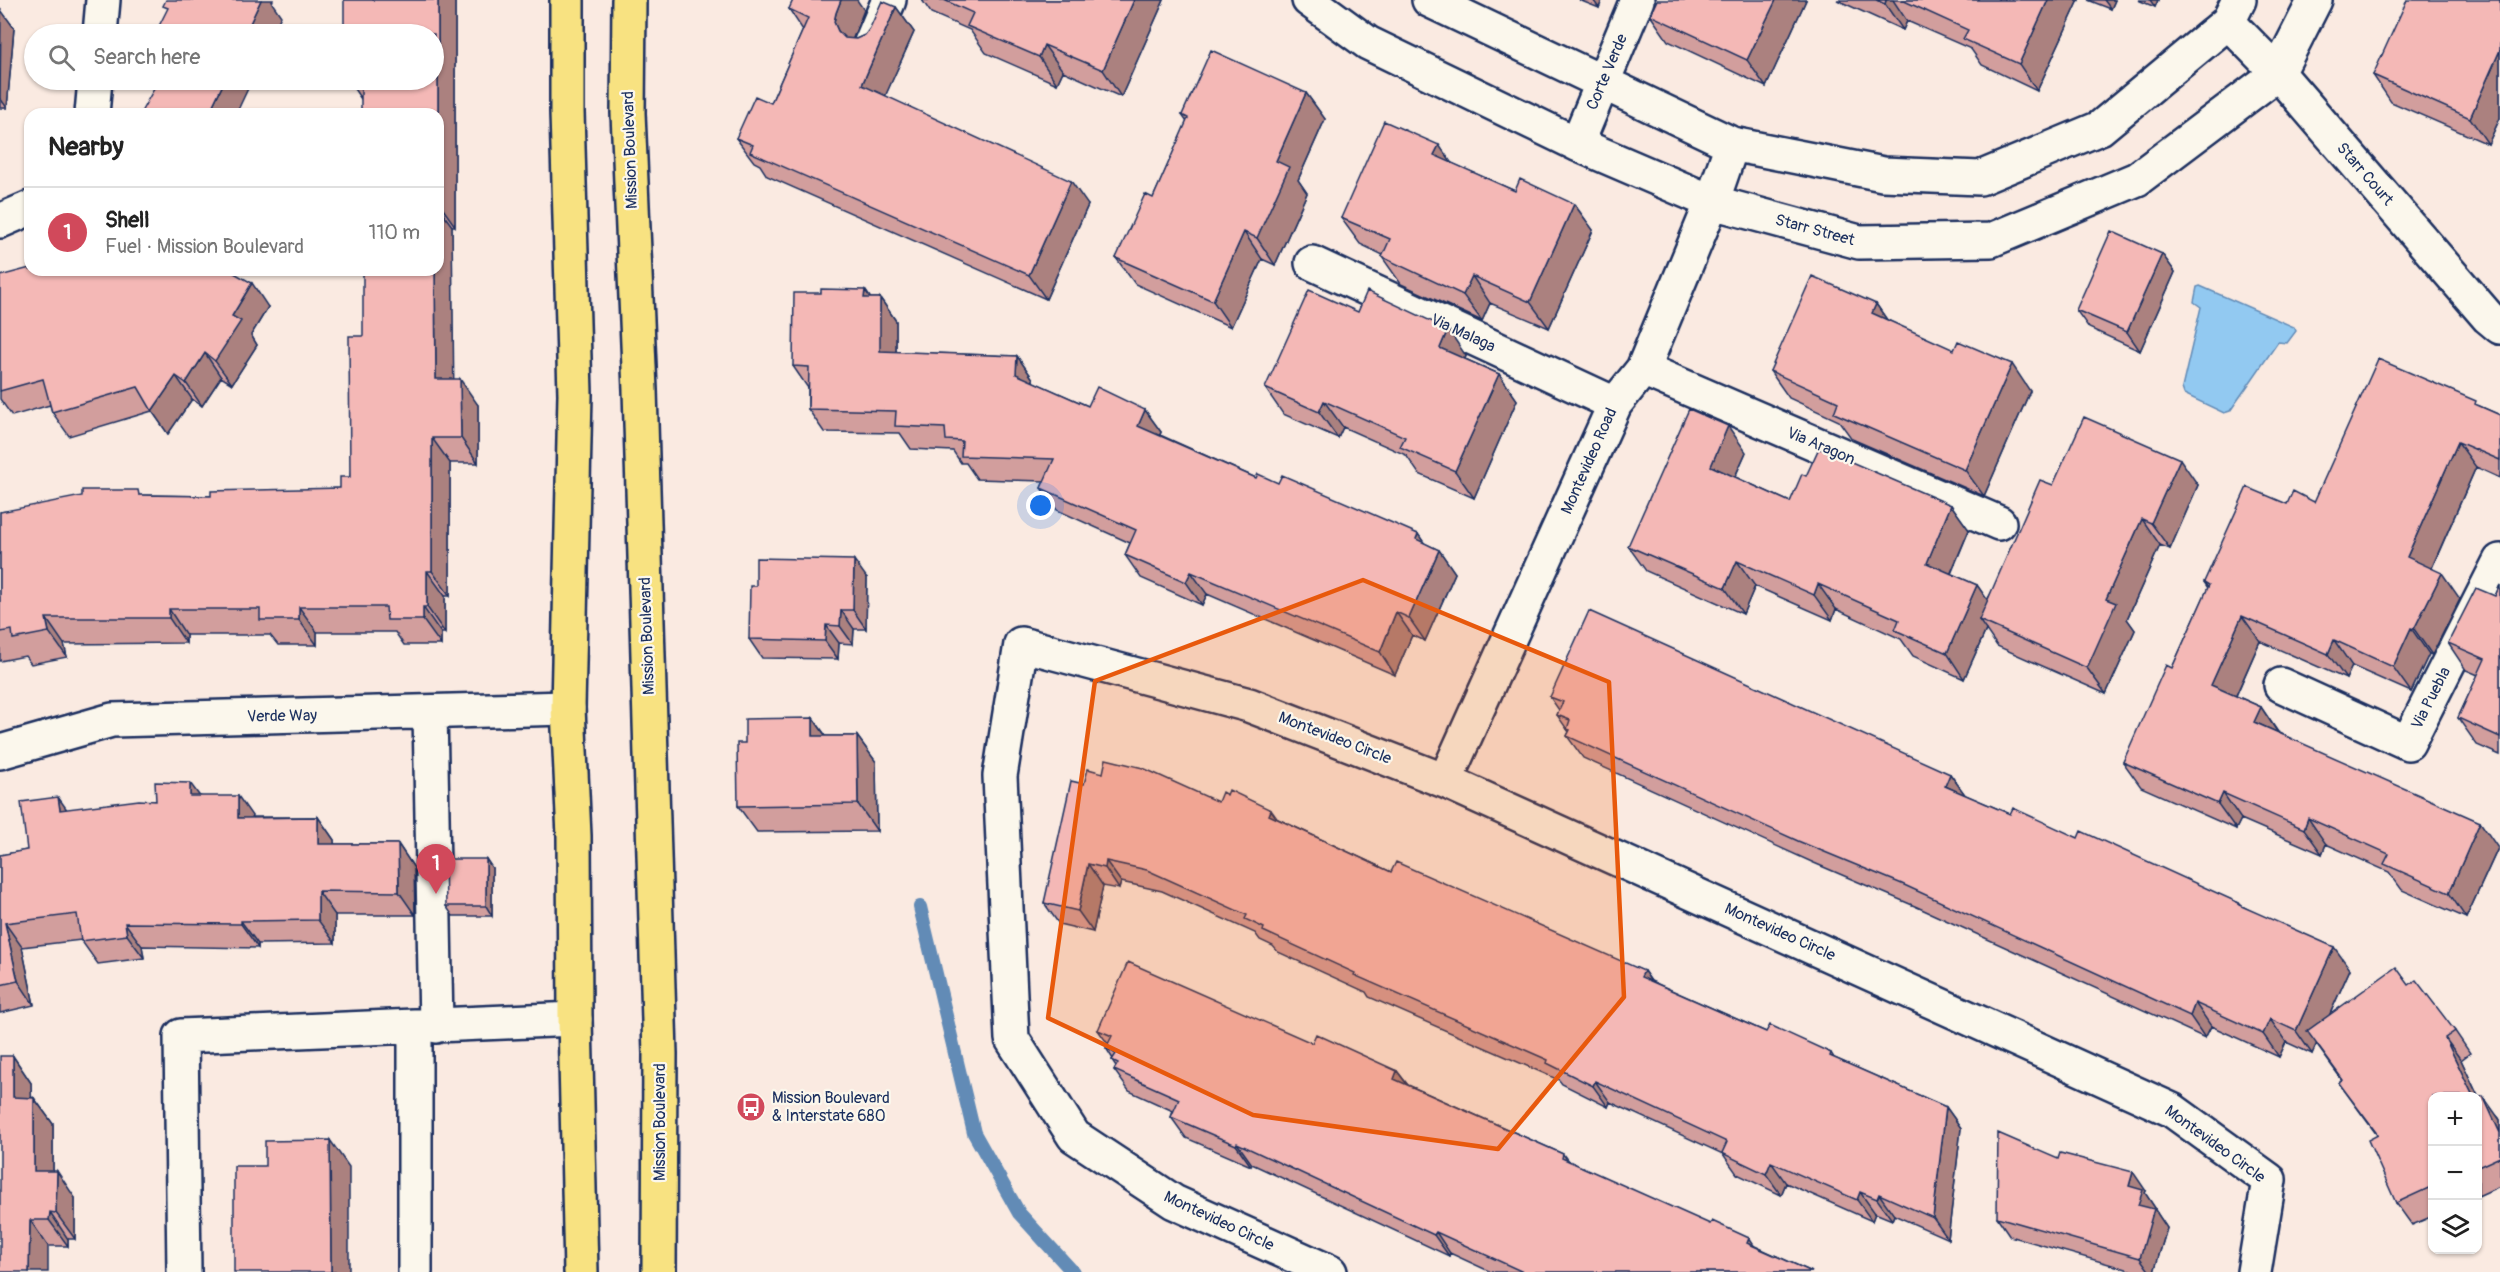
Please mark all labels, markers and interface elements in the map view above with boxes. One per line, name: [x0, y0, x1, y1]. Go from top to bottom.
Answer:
search box: [24, 24, 444, 90]
street label: Corte Verde: [1582, 31, 1632, 113]
icon: search: [45, 41, 78, 74]
text: Search here: [93, 43, 200, 71]
street label: Mission Boulevard: [618, 91, 642, 209]
text: Nearby: [48, 131, 124, 163]
street label: Starr Court: [2332, 138, 2398, 210]
text: Shell: [105, 206, 149, 234]
street label: Starr Street: [1773, 210, 1857, 250]
text: 1: [64, 220, 71, 245]
text: 110 m: [369, 220, 420, 245]
text: Fuel · Mission Boulevard: [105, 234, 304, 259]
street label: Via Malaga: [1427, 309, 1499, 357]
street label: Montevideo Road: [1557, 405, 1621, 517]
street label: Via Aragon: [1784, 423, 1858, 469]
your location: [1026, 491, 1055, 520]
street label: Mission Boulevard: [635, 577, 659, 695]
street label: Via Puebla: [2407, 664, 2455, 732]
street label: Verde Way: [247, 705, 317, 727]
street label: Montevideo Circle: [1276, 707, 1394, 769]
pin: 1: [416, 844, 456, 894]
street label: Montevideo Circle: [1721, 899, 1839, 965]
street label: Mission Boulevard: [650, 1063, 670, 1181]
place label: Mission Boulevard & Interstate 680: [772, 1088, 890, 1126]
bus stop icon: Mission Boulevard & Interstate 680: [735, 1091, 767, 1123]
map controls: [2428, 1092, 2482, 1254]
button: +: [2428, 1092, 2482, 1146]
street label: Montevideo Circle: [2161, 1101, 2269, 1187]
button: −: [2428, 1146, 2482, 1200]
street label: Montevideo Circle: [1161, 1187, 1277, 1255]
button: layers: [2428, 1200, 2482, 1254]

